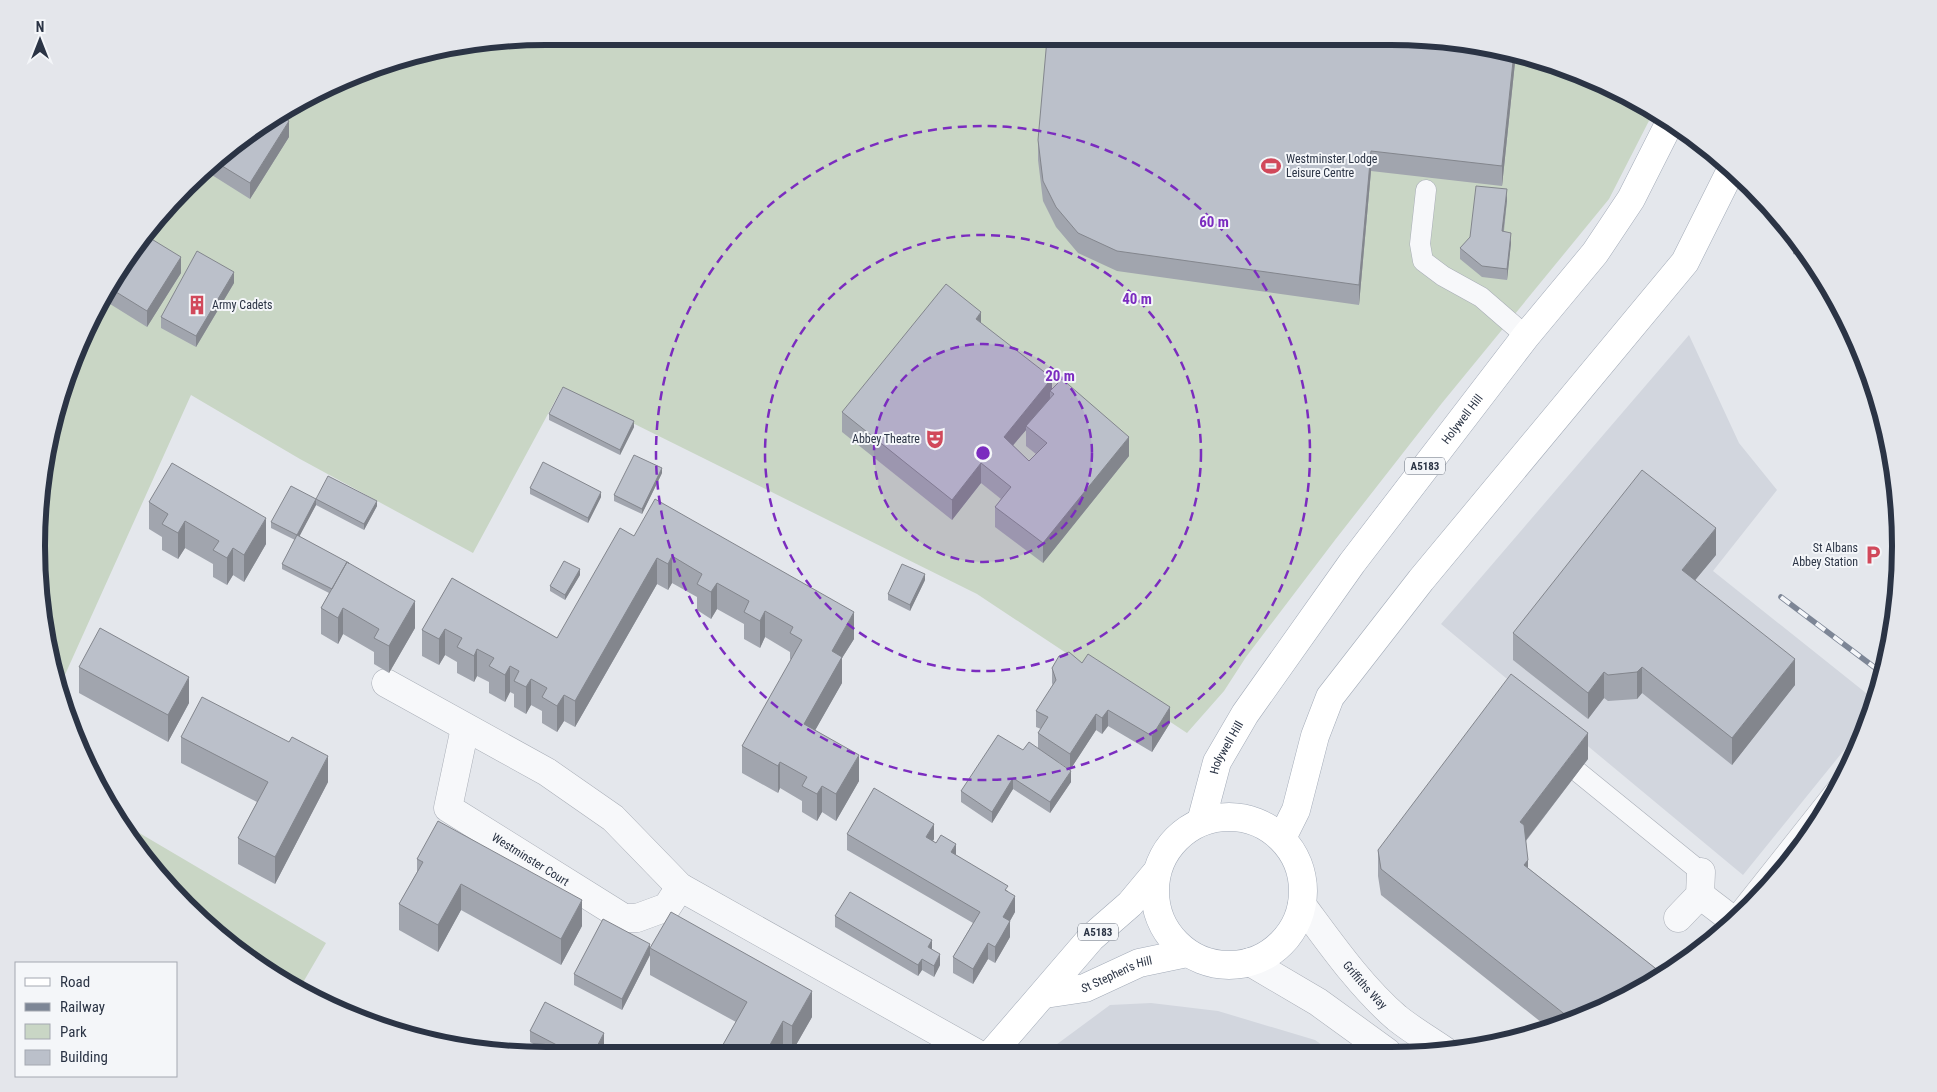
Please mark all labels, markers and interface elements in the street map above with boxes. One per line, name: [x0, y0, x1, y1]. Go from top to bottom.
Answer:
north arrow: [15, 15, 65, 65]
text: N: [36, 19, 44, 35]
place label: Westminster Lodge Leisure Centre: [1286, 152, 1378, 180]
sports icon: Westminster Lodge Leisure Centre: [1260, 155, 1282, 177]
text: 60 m: [1199, 213, 1229, 231]
text: 40 m: [1122, 290, 1152, 308]
building icon: Army Cadets: [186, 294, 208, 316]
place label: Army Cadets: [212, 298, 273, 312]
text: 20 m: [1045, 367, 1075, 385]
street label: Holywell Hill: [1439, 392, 1486, 447]
theatre icon: Abbey Theatre: [924, 428, 946, 450]
place label: Abbey Theatre: [852, 432, 920, 446]
centre of rings: [974, 444, 992, 462]
road number: A5183: [1405, 458, 1445, 474]
place label: St Albans Abbey Station: [1792, 541, 1858, 569]
parking icon: St Albans Abbey Station: [1862, 544, 1884, 566]
street label: Holywell Hill: [1207, 719, 1246, 776]
street label: Westminster Court: [489, 830, 572, 889]
road number: A5183: [1078, 924, 1118, 940]
street label: St Stephen's Hill: [1080, 953, 1153, 995]
street label: Griffiths Way: [1340, 958, 1390, 1012]
legend: [15, 962, 178, 1077]
text: Road: [60, 973, 90, 991]
text: Railway: [60, 998, 105, 1016]
text: Park: [60, 1023, 87, 1041]
text: Building: [60, 1048, 108, 1066]

